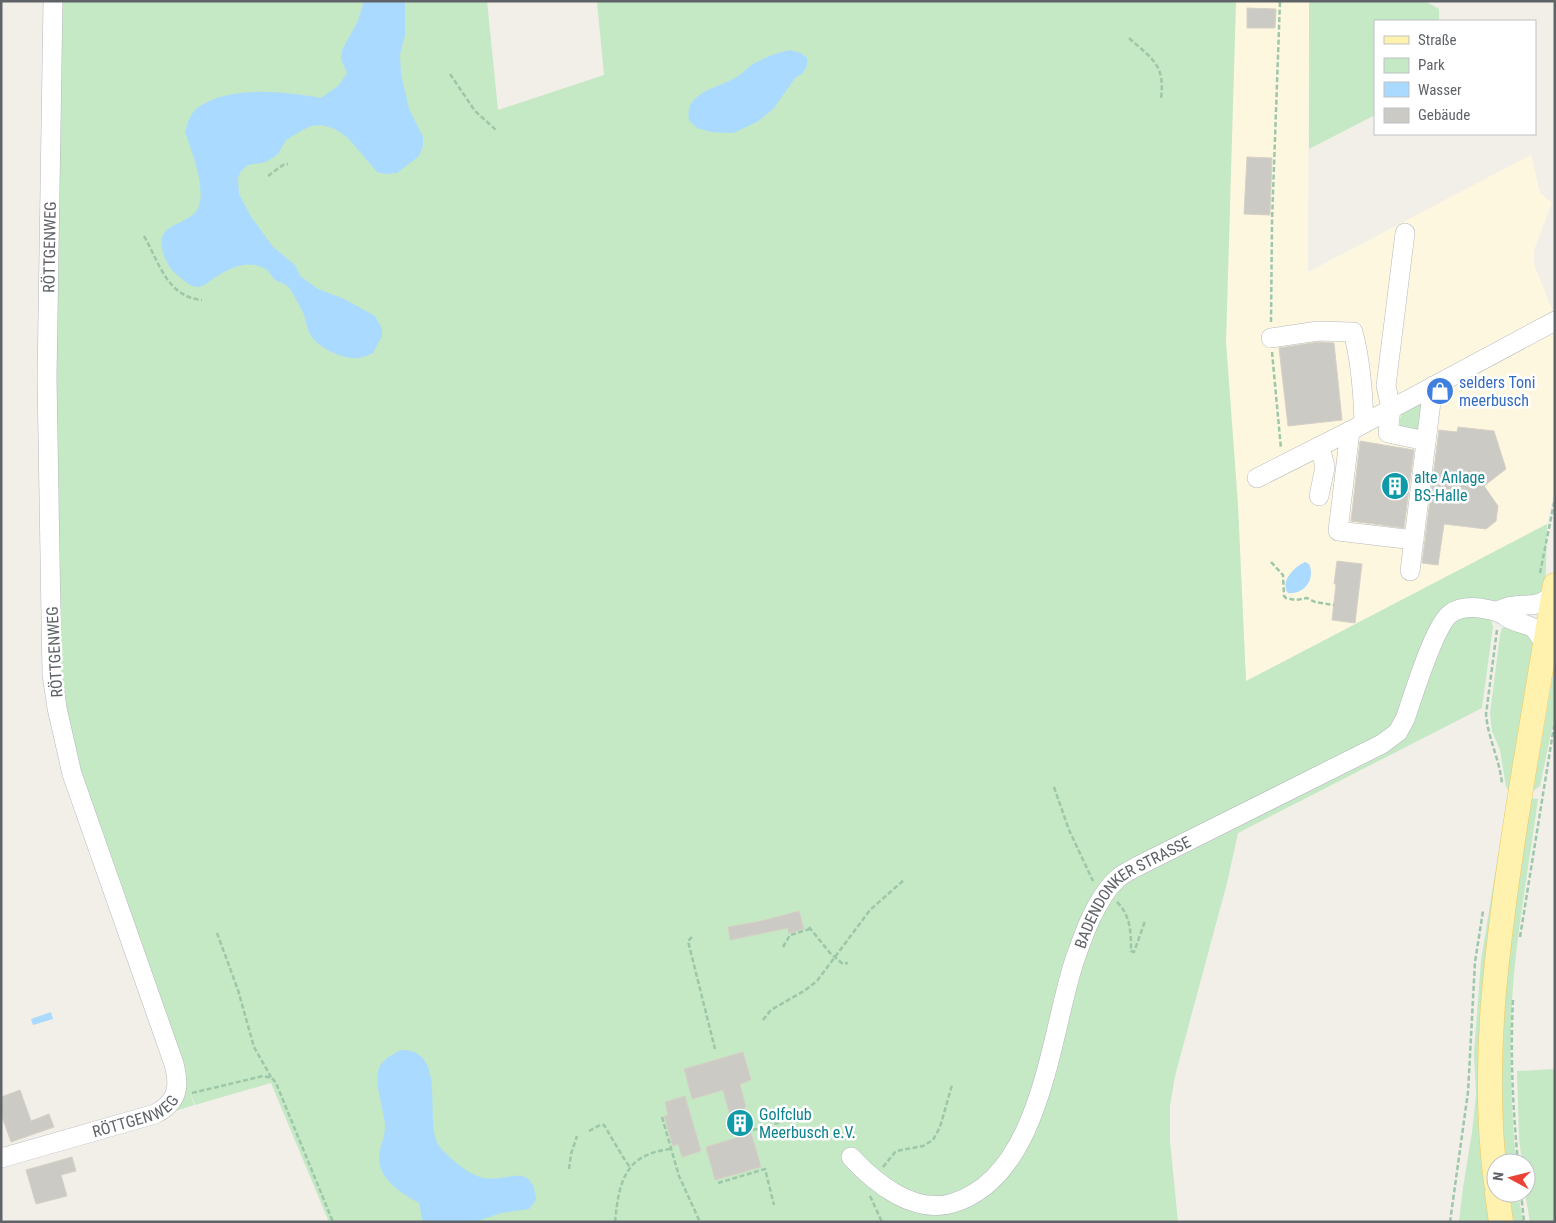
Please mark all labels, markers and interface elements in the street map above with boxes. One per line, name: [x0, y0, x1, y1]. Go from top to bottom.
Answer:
legend: [1374, 20, 1536, 135]
text: Straße: [1418, 31, 1457, 49]
text: Park: [1418, 56, 1445, 74]
text: Wasser: [1418, 81, 1462, 99]
text: Gebäude: [1418, 106, 1470, 124]
street label: RÖTTGENWEG: [39, 201, 60, 293]
place label: selders Toni meerbusch: [1459, 373, 1535, 410]
shop icon: selders Toni meerbusch: [1425, 376, 1455, 406]
place label: alte Anlage BS-Halle: [1414, 468, 1485, 505]
building icon: alte Anlage BS-Halle: [1380, 471, 1410, 501]
street label: RÖTTGENWEG: [43, 606, 66, 698]
street label: BADENDONKER STRASSE: [1071, 832, 1194, 951]
street label: RÖTTGENWEG: [90, 1091, 183, 1141]
place label: Golfclub Meerbusch e.V.: [759, 1105, 856, 1142]
building icon: Golfclub Meerbusch e.V.: [725, 1108, 755, 1138]
north arrow: [1486, 1153, 1536, 1203]
text: N: [1490, 1171, 1507, 1182]

